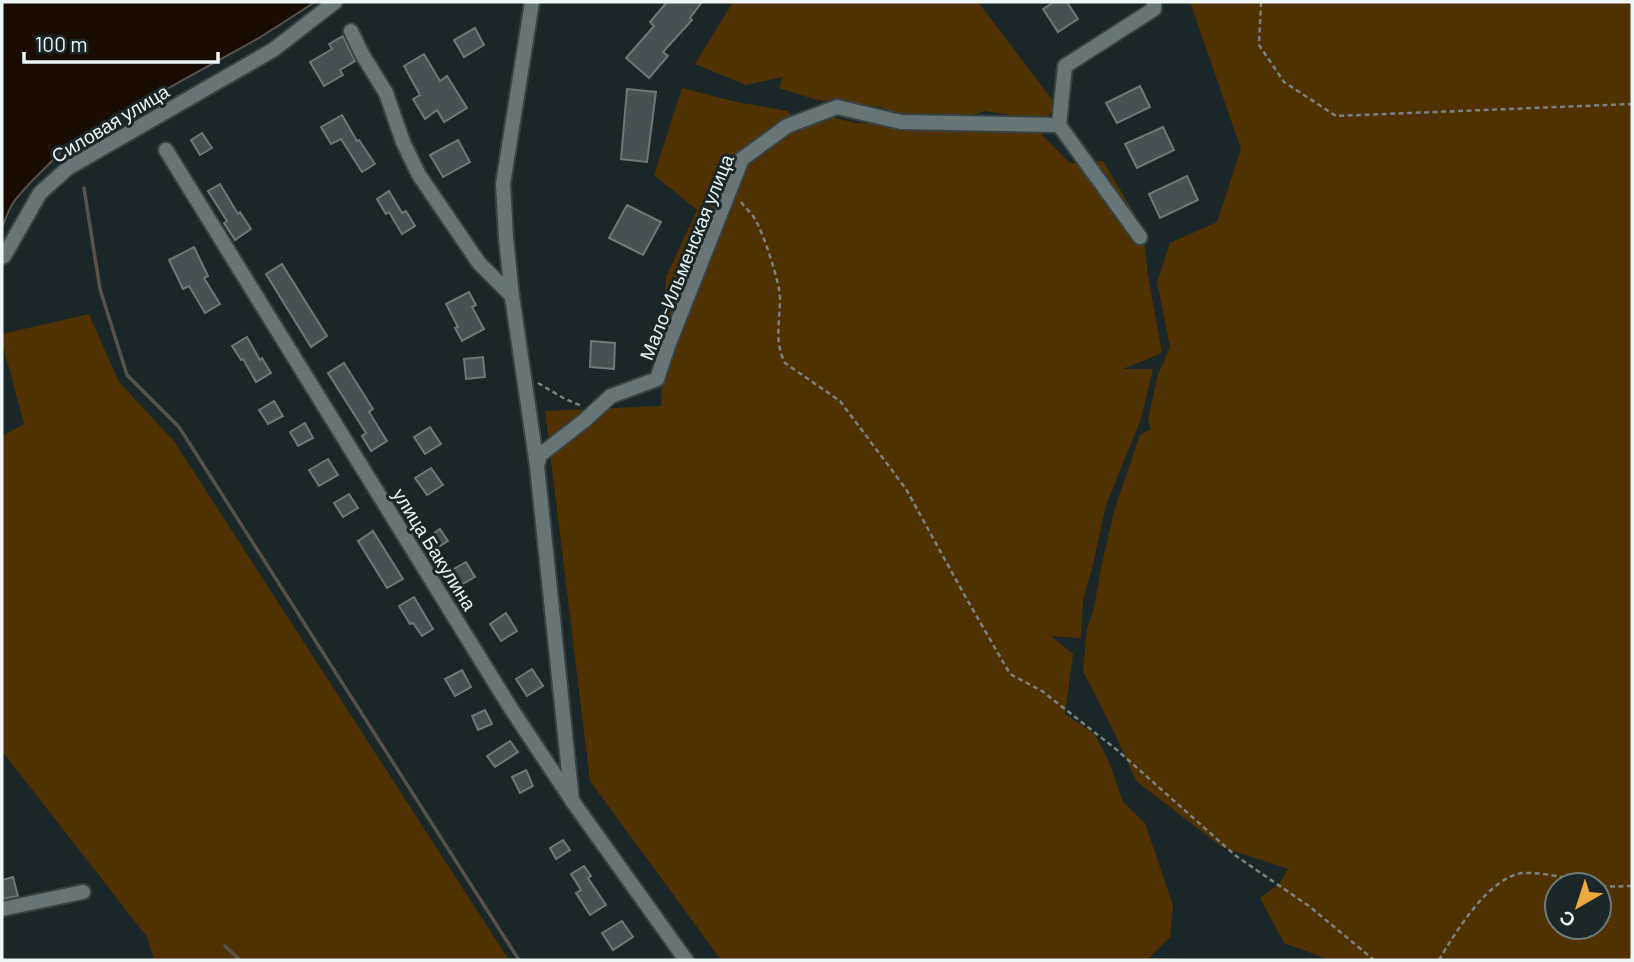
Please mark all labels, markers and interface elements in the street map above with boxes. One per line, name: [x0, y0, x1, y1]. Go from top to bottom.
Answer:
scale bar: [24, 21, 219, 65]
text: 100 m: [35, 31, 88, 56]
street label: Силовая улица: [47, 79, 173, 167]
street label: Мало-Ильменская улица: [634, 150, 738, 363]
street label: улица Бакулина: [388, 484, 482, 615]
north arrow: [1543, 871, 1613, 941]
text: С: [1554, 906, 1580, 933]

